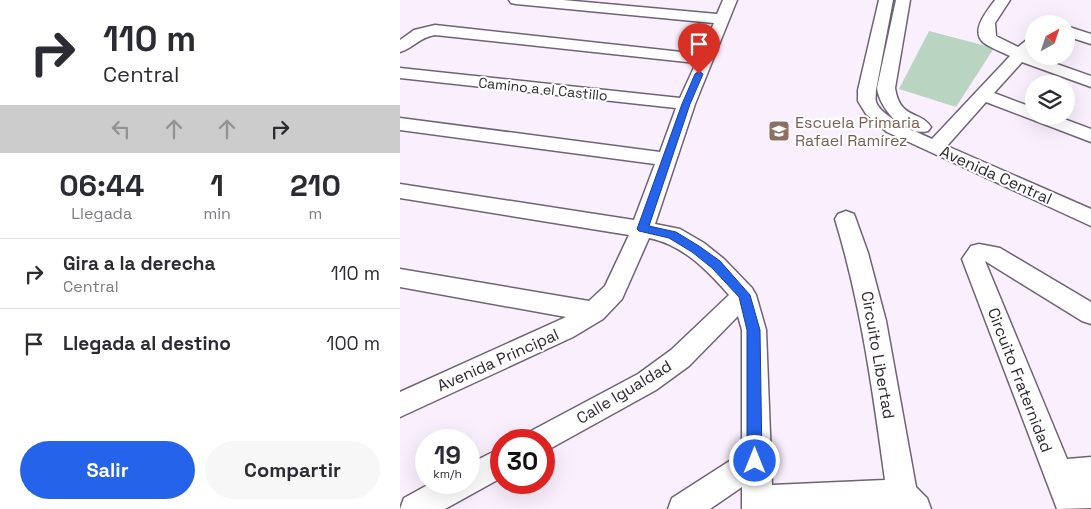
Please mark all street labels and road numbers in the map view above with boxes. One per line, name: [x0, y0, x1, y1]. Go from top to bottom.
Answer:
street label: Camino a el Castillo: [477, 73, 609, 105]
street label: Avenida Central: [937, 141, 1055, 209]
street label: Circuito Libertad: [856, 289, 900, 421]
street label: Circuito Fraternidad: [983, 305, 1057, 455]
street label: Avenida Principal: [434, 324, 562, 396]
street label: Calle Igualdad: [572, 355, 676, 429]

